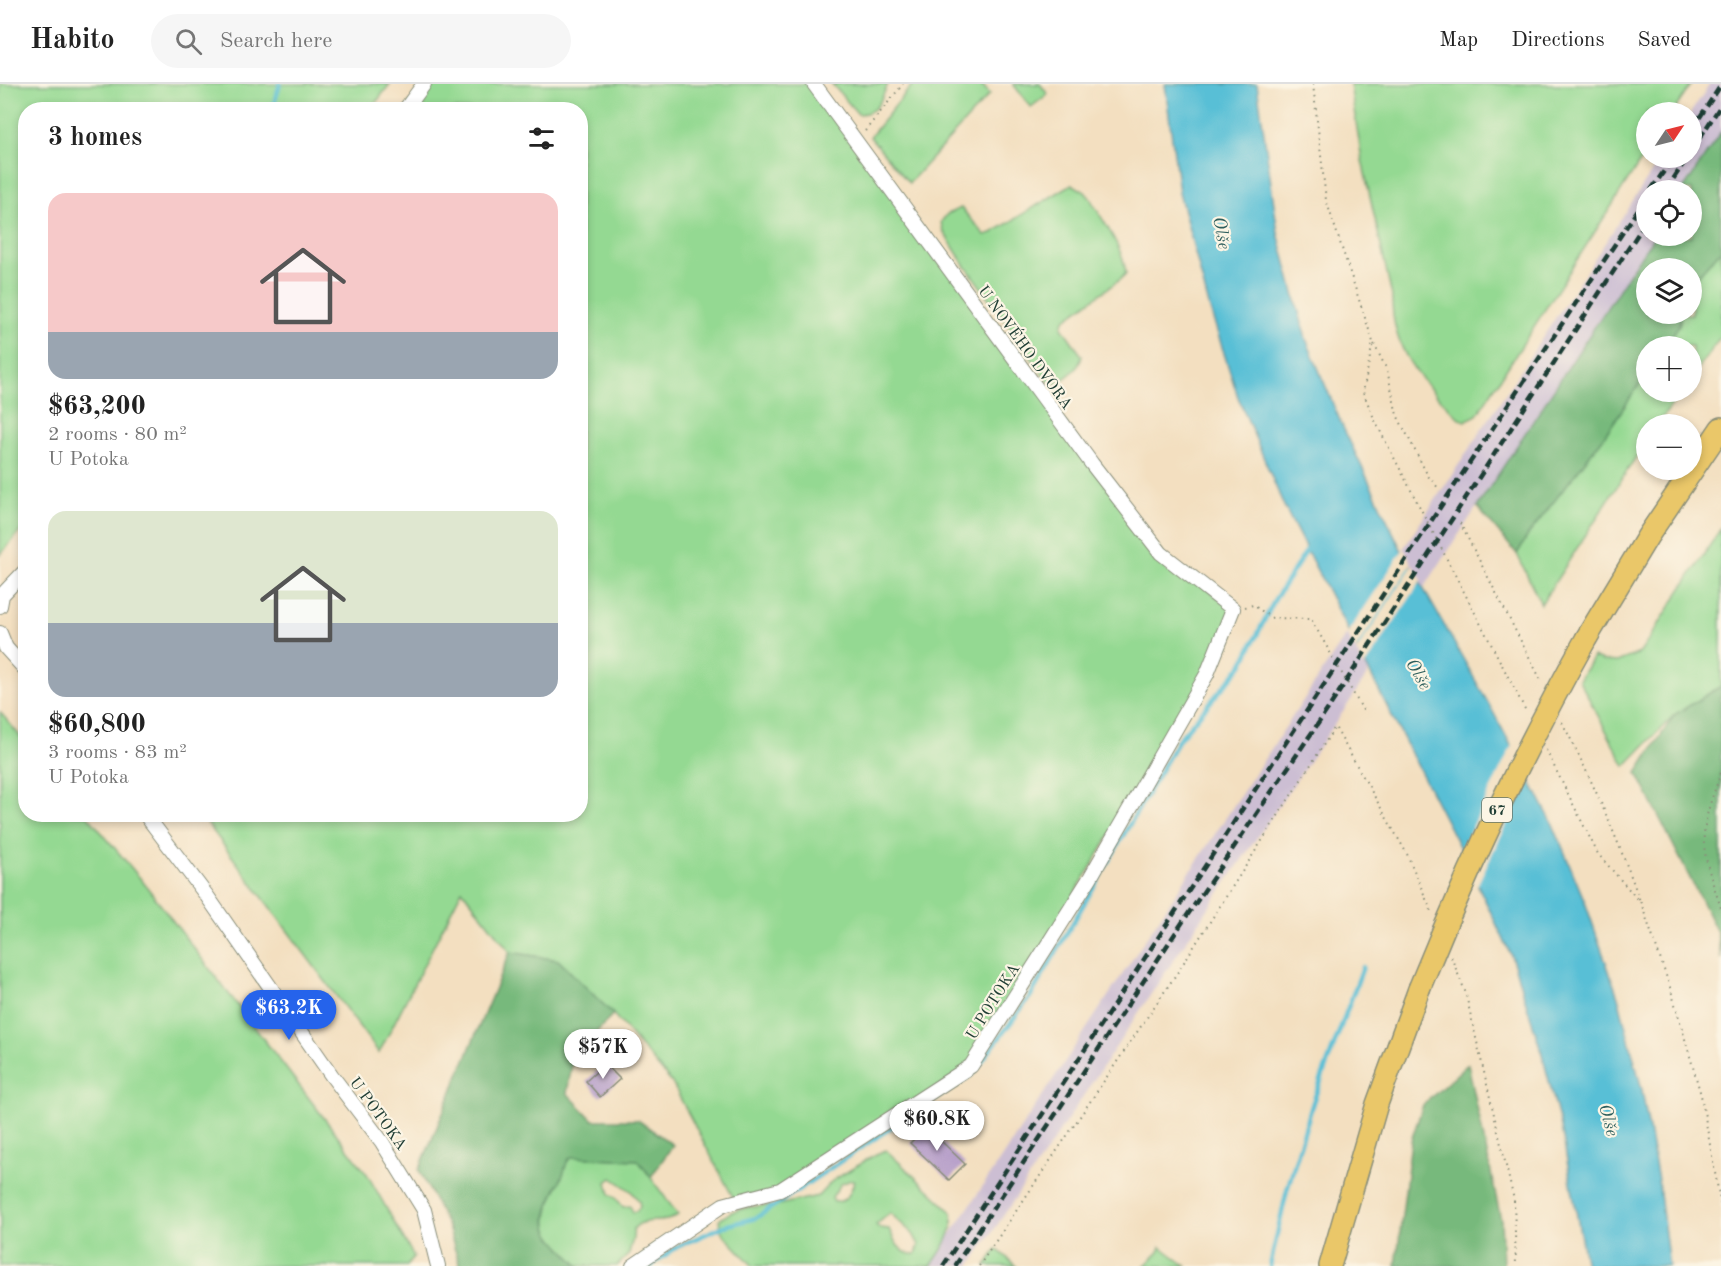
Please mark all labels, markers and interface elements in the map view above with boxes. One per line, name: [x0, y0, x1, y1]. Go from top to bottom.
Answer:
search box: [151, 14, 571, 68]
icon: search: [172, 25, 205, 58]
text: Habito: [30, 27, 115, 55]
text: Search here: [220, 30, 332, 52]
text: Map: [1439, 30, 1478, 51]
text: Directions: [1511, 30, 1605, 51]
text: Saved: [1638, 30, 1691, 51]
north arrow: [1636, 102, 1702, 168]
map controls: [1636, 102, 1702, 480]
icon: filters: [525, 122, 558, 155]
text: 3 homes: [48, 125, 142, 151]
button: locate: [1636, 180, 1702, 246]
water label: Olše: [1209, 215, 1233, 251]
icon: home: [249, 232, 357, 340]
button: layers: [1636, 258, 1702, 324]
street label: U NOVÉHO DVORA: [974, 281, 1078, 413]
button: +: [1636, 336, 1702, 402]
text: $63,200: [48, 394, 146, 420]
button: −: [1636, 414, 1702, 480]
text: 2 rooms · 80 m²: [48, 425, 187, 445]
text: U Potoka: [48, 450, 129, 470]
icon: home: [249, 550, 357, 658]
water label: Olše: [1402, 656, 1434, 693]
text: $60,800: [48, 712, 146, 738]
text: 3 rooms · 83 m²: [48, 743, 187, 763]
text: U Potoka: [48, 768, 129, 788]
road number: 67: [1482, 798, 1512, 822]
street label: U POTOKA: [964, 961, 1023, 1043]
pin: $63.2K: [240, 990, 338, 1041]
text: $63.2K: [255, 999, 323, 1019]
pin: $57K: [567, 1029, 639, 1080]
text: $57K: [578, 1038, 628, 1058]
street label: U POTOKA: [346, 1075, 409, 1154]
pin: $60.8K: [888, 1101, 986, 1152]
water label: Olše: [1595, 1102, 1621, 1139]
text: $60.8K: [903, 1110, 971, 1130]

